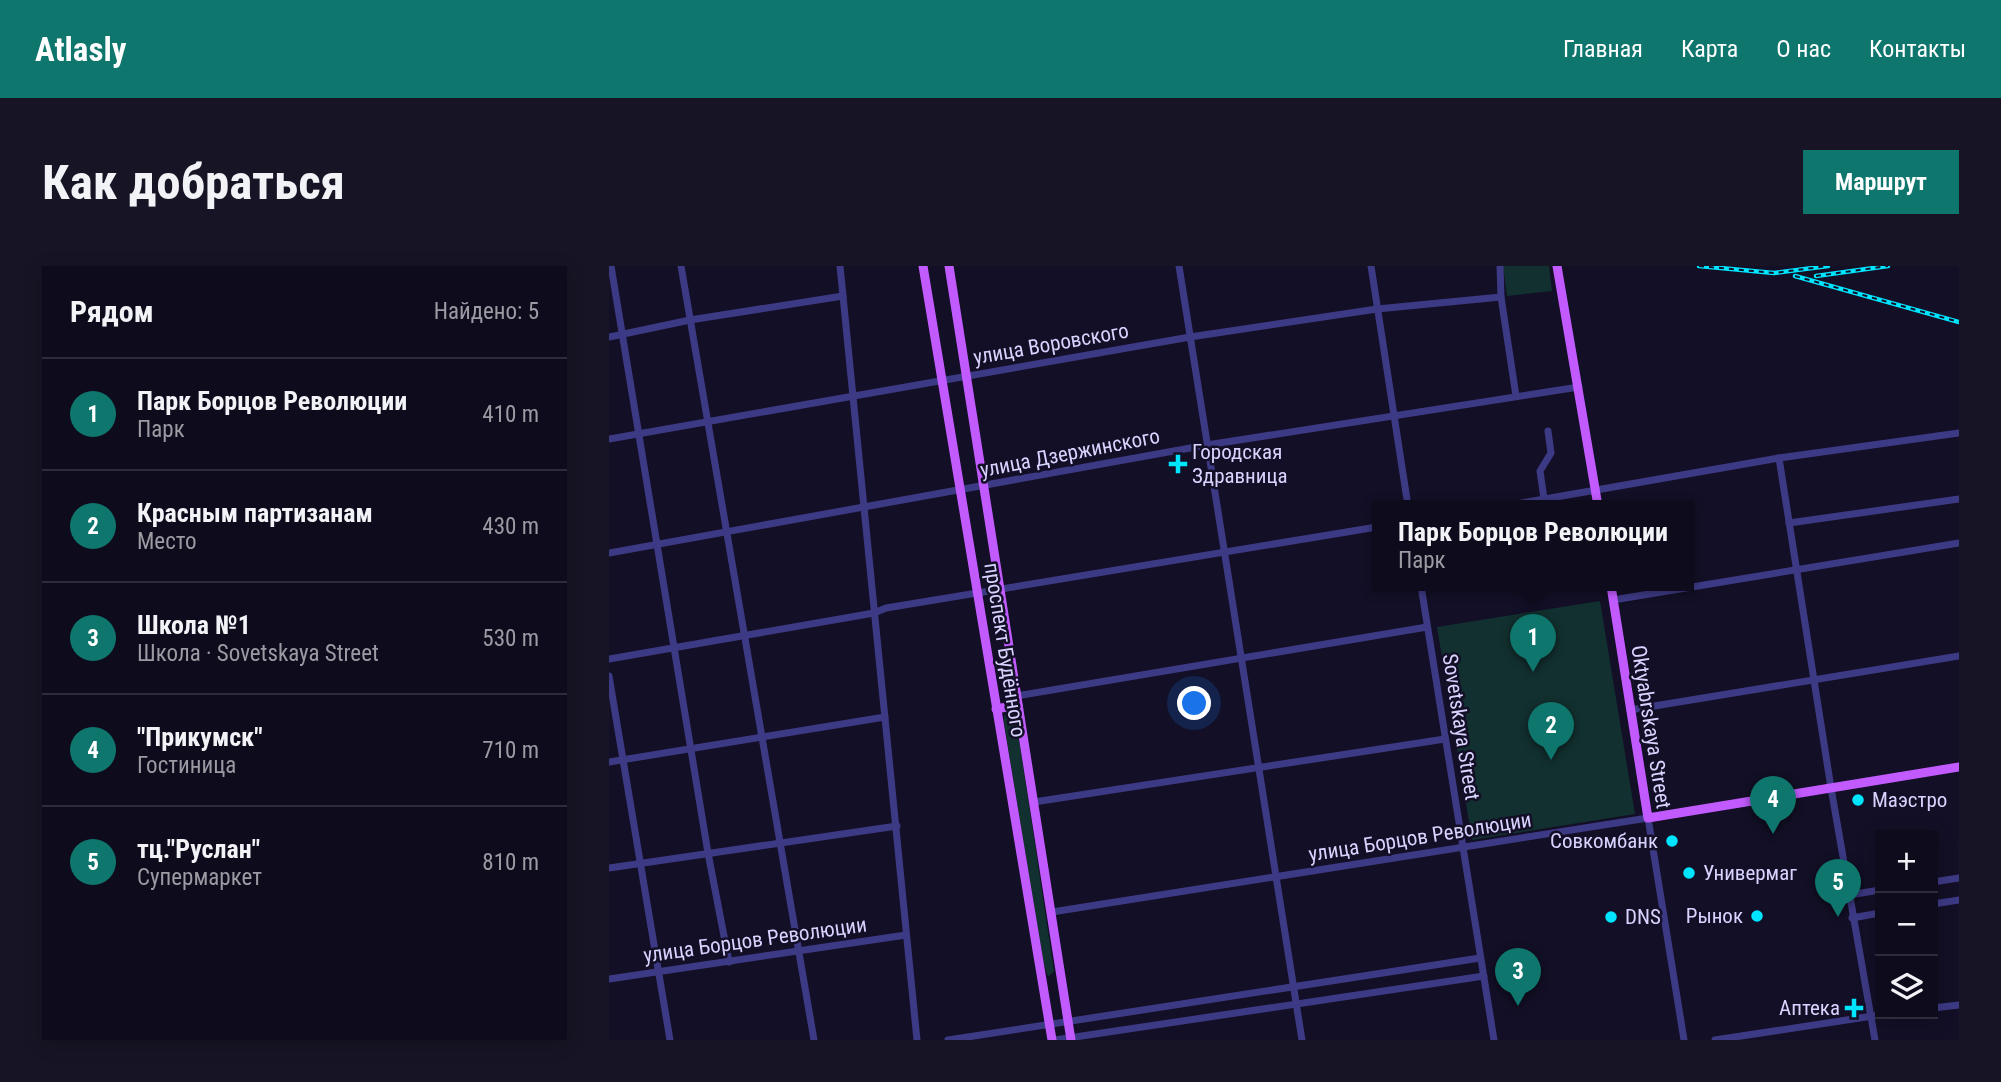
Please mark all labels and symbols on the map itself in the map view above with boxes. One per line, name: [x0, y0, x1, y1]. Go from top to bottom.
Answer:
street label: улица Воровского: [971, 319, 1131, 369]
street label: улица Дзержинского: [978, 424, 1162, 482]
place label: Городская Здравница: [1192, 440, 1288, 488]
marker: Городская Здравница: [1170, 456, 1186, 472]
street label: проспект Будённого: [979, 561, 1031, 739]
pin: 1: [1510, 614, 1556, 672]
street label: Oktyabrskaya Street: [1626, 643, 1676, 811]
street label: Sovetskaya Street: [1438, 652, 1484, 802]
your location: [1177, 686, 1211, 720]
pin: 2: [1528, 702, 1574, 760]
pin: 4: [1750, 776, 1796, 834]
place label: Маэстро: [1872, 788, 1947, 812]
marker: Маэстро: [1850, 792, 1866, 808]
street label: улица Борцов Революции: [1307, 808, 1533, 866]
place label: Совкомбанк: [1550, 829, 1658, 853]
marker: Совкомбанк: [1664, 833, 1680, 849]
pin: 5: [1815, 859, 1861, 917]
place label: Универмаг: [1703, 861, 1797, 885]
marker: Универмаг: [1681, 865, 1697, 881]
place label: Рынок: [1686, 904, 1743, 928]
place label: DNS: [1625, 905, 1661, 929]
marker: Рынок: [1749, 908, 1765, 924]
marker: DNS: [1603, 909, 1619, 925]
street label: улица Борцов Революции: [642, 912, 868, 968]
pin: 3: [1495, 948, 1541, 1006]
place label: Аптека: [1779, 996, 1840, 1020]
marker: Аптека: [1846, 1000, 1862, 1016]

